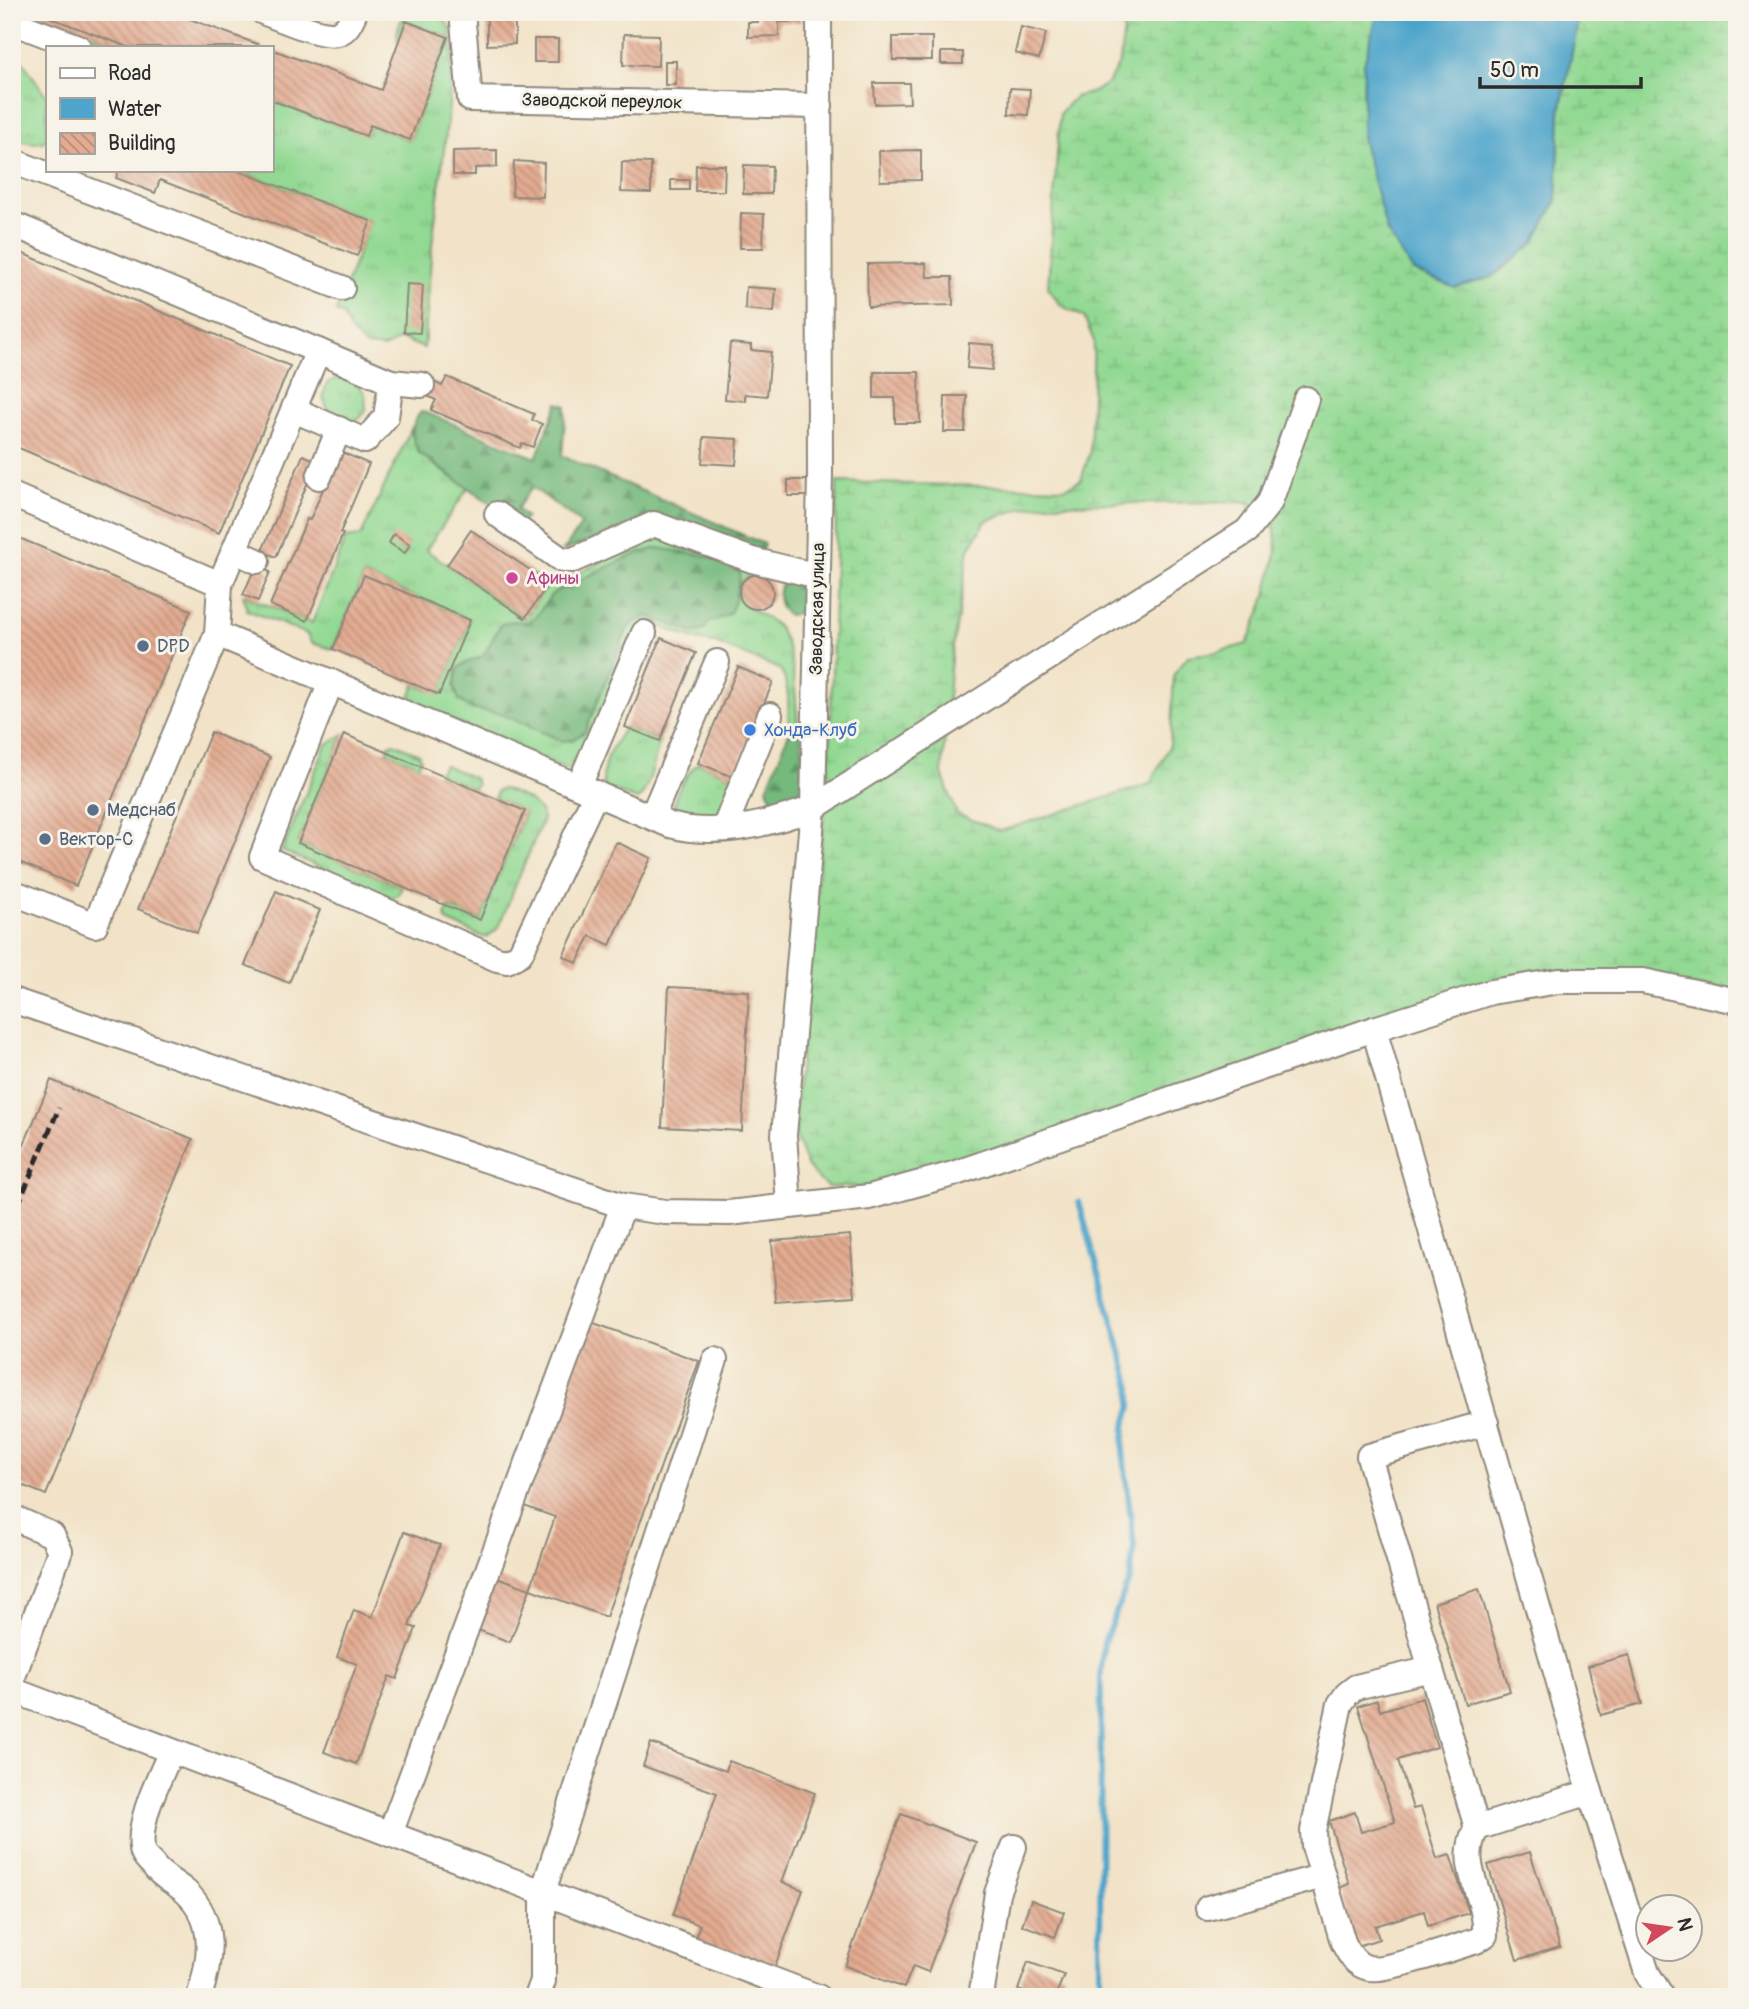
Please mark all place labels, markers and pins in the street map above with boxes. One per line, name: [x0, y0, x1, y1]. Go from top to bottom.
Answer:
place label: Афины: [526, 567, 579, 590]
marker: Афины: [504, 570, 520, 586]
place label: DPD: [157, 635, 190, 658]
marker: DPD: [135, 638, 151, 654]
place label: Хонда-Клуб: [764, 719, 857, 742]
marker: Хонда-Клуб: [742, 722, 758, 738]
place label: Медснаб: [107, 799, 176, 822]
marker: Медснаб: [85, 802, 101, 818]
place label: Вектор-С: [59, 828, 133, 851]
marker: Вектор-С: [37, 831, 53, 847]

